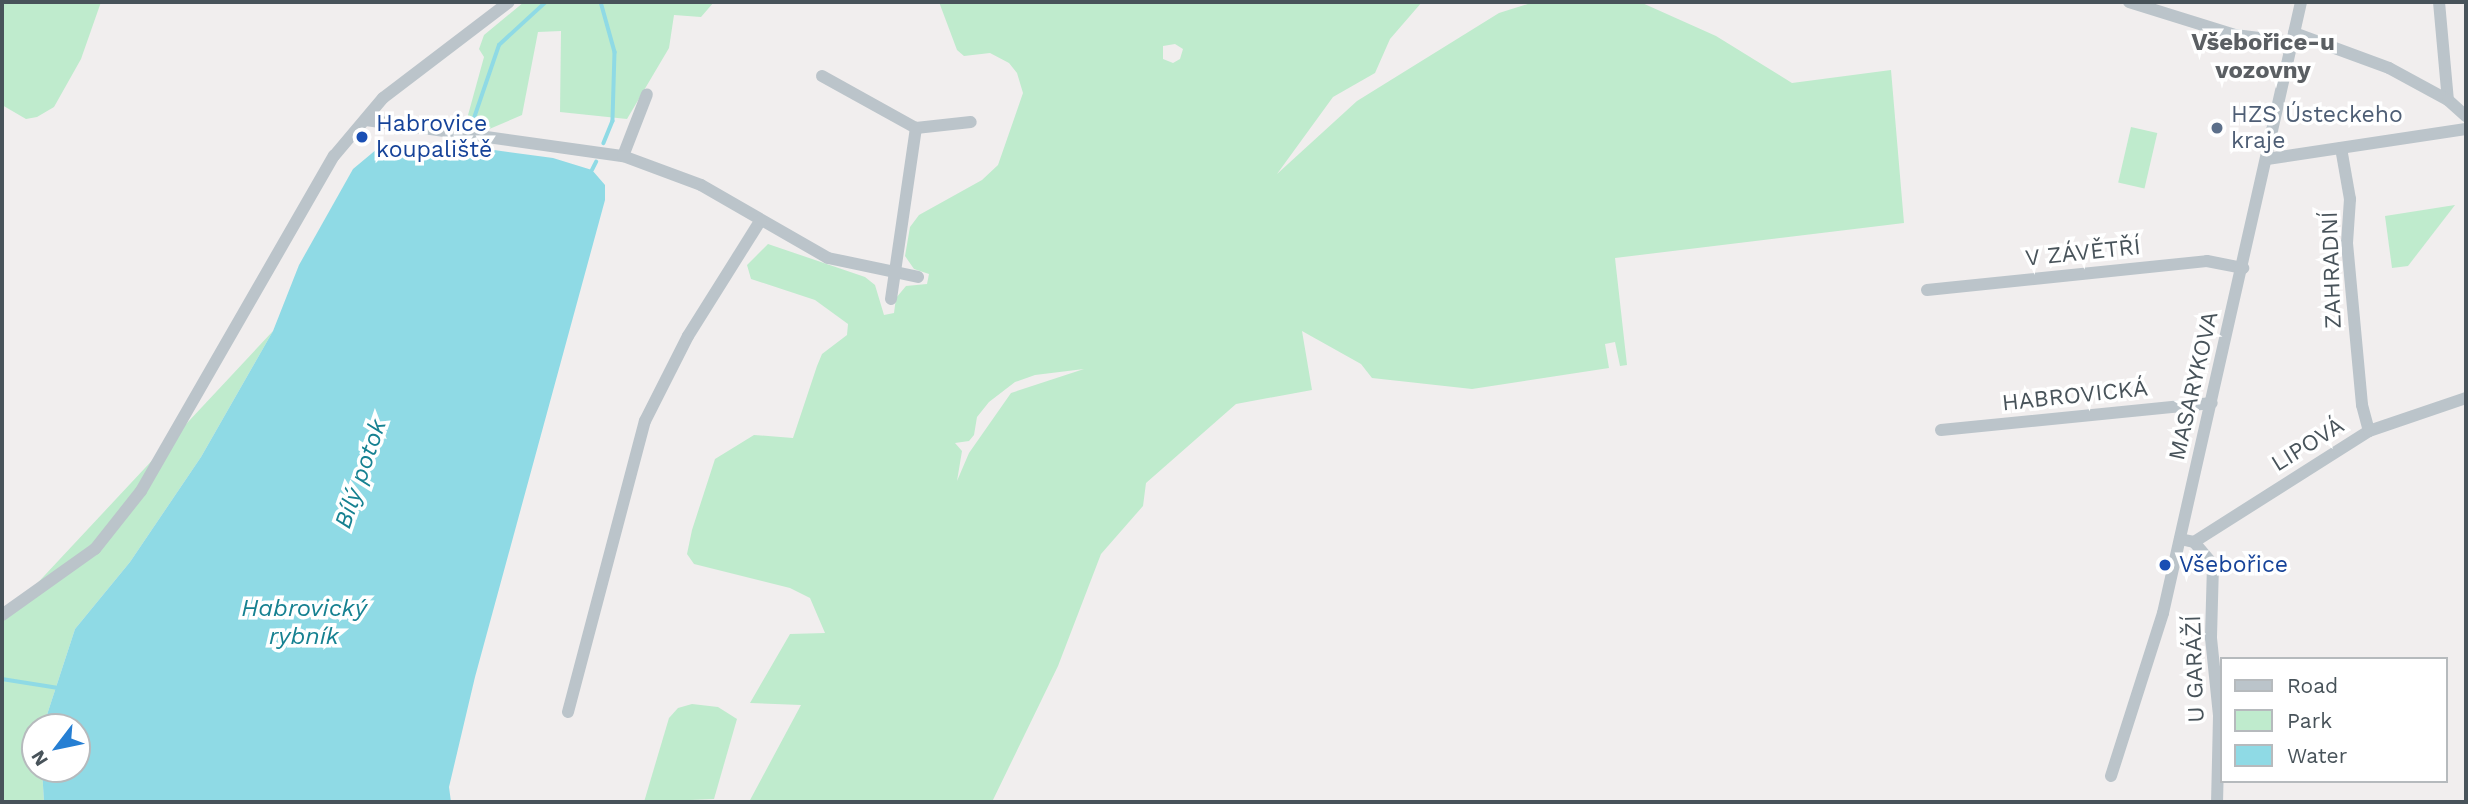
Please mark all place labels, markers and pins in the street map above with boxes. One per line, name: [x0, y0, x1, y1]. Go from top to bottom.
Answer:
place label: HZS Ústeckeho kraje: [2231, 101, 2403, 155]
place label: Habrovice koupaliště: [376, 110, 492, 164]
marker: HZS Ústeckeho kraje: [2209, 120, 2225, 136]
marker: Habrovice koupaliště: [354, 129, 370, 145]
place label: Všebořice: [2179, 551, 2288, 579]
marker: Všebořice: [2157, 557, 2173, 573]

